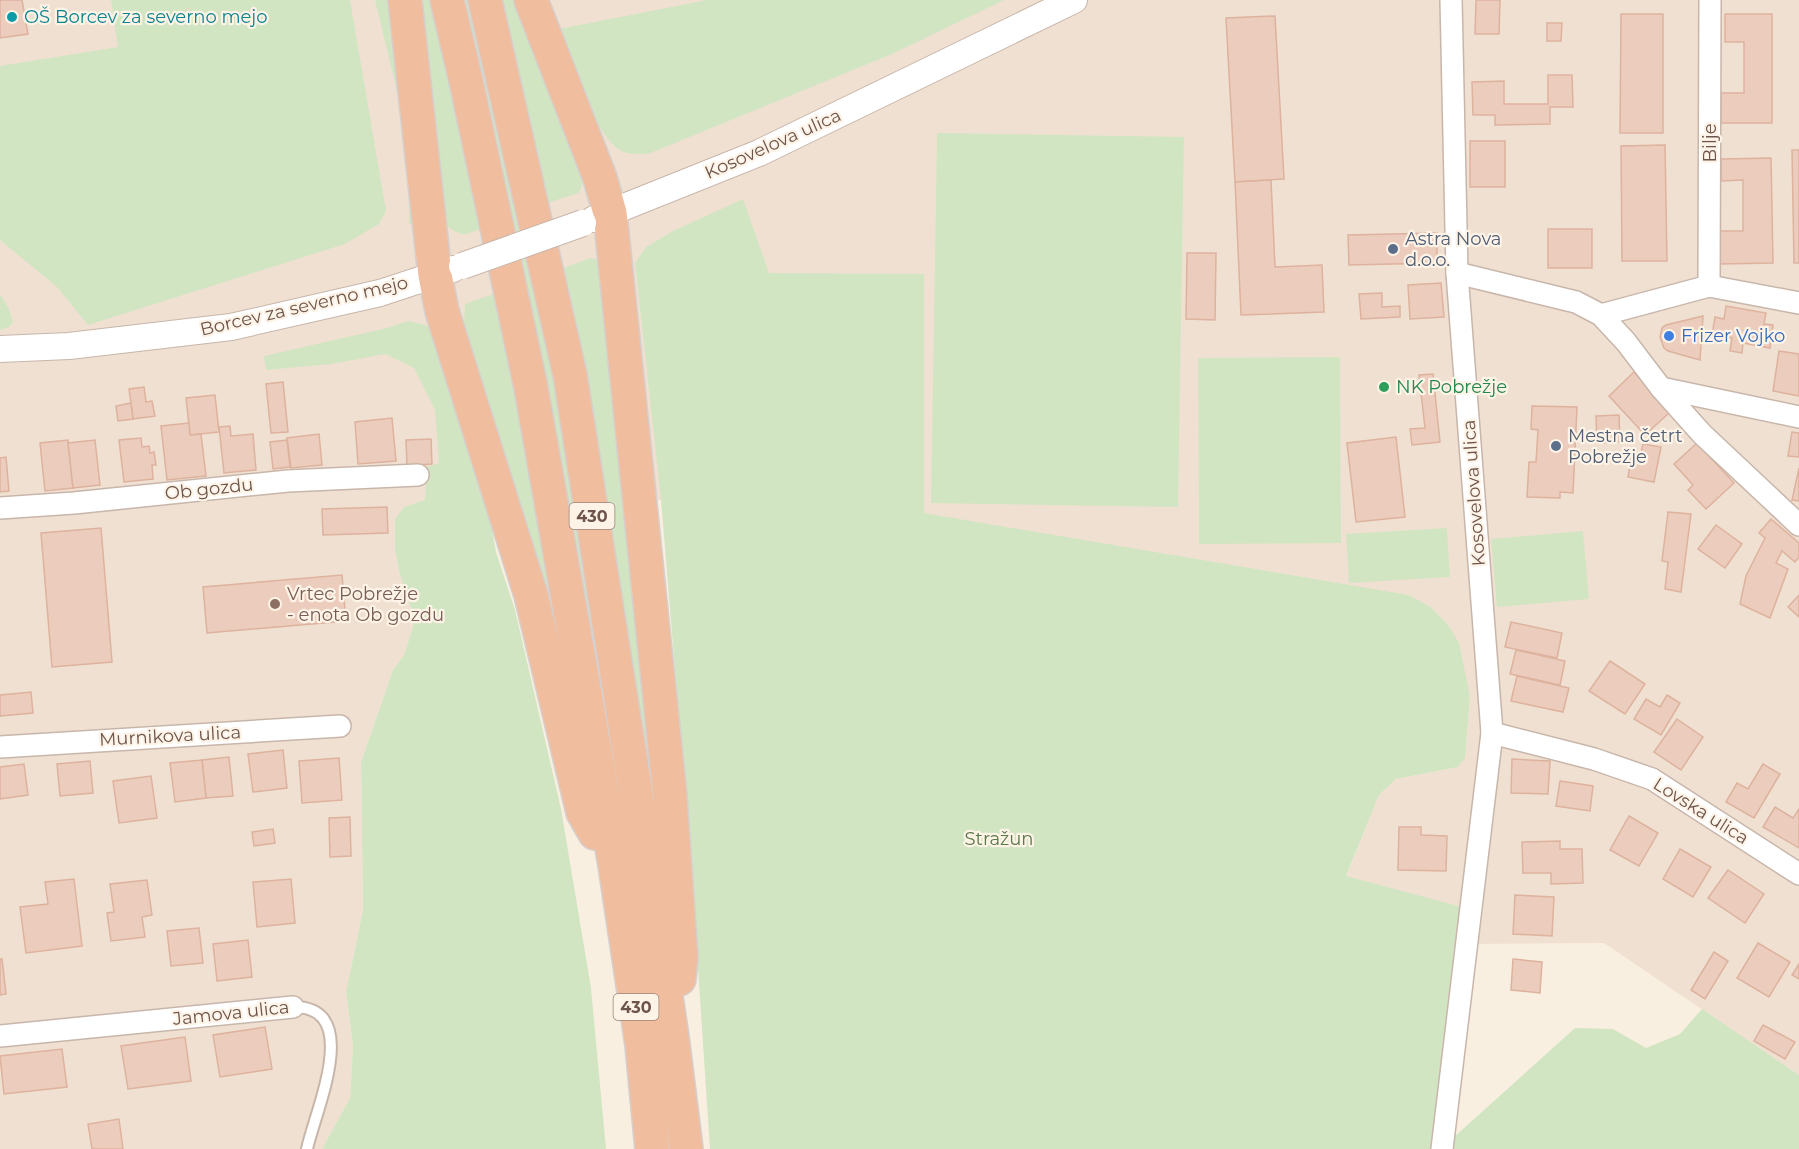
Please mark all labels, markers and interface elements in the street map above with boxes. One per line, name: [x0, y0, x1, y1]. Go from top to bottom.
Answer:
place label: OŠ Borcev za severno mejo: [24, 6, 268, 28]
marker: OŠ Borcev za severno mejo: [5, 10, 19, 24]
street label: Kosovelova ulica: [701, 104, 845, 184]
street label: Bilje: [1699, 123, 1721, 163]
place label: Astra Nova d.o.o.: [1405, 228, 1501, 271]
marker: Astra Nova d.o.o.: [1386, 242, 1400, 256]
street label: Borcev za severno mejo: [198, 271, 410, 341]
place label: Frizer Vojko: [1681, 325, 1785, 347]
marker: Frizer Vojko: [1662, 329, 1676, 343]
place label: NK Pobrežje: [1396, 376, 1507, 398]
marker: NK Pobrežje: [1377, 380, 1391, 394]
street label: Kosovelova ulica: [1458, 419, 1490, 567]
place label: Mestna četrt Pobrežje: [1568, 425, 1683, 468]
marker: Mestna četrt Pobrežje: [1549, 439, 1563, 453]
street label: Ob gozdu: [164, 473, 254, 505]
road number: 430: [570, 503, 614, 529]
place label: Vrtec Pobrežje - enota Ob gozdu: [287, 583, 444, 626]
marker: Vrtec Pobrežje - enota Ob gozdu: [268, 597, 282, 611]
street label: Murnikova ulica: [98, 721, 242, 751]
street label: Lovska ulica: [1649, 773, 1753, 849]
park label: Stražun: [965, 828, 1033, 850]
road number: 430: [614, 994, 658, 1020]
street label: Jamova ulica: [171, 996, 290, 1030]

